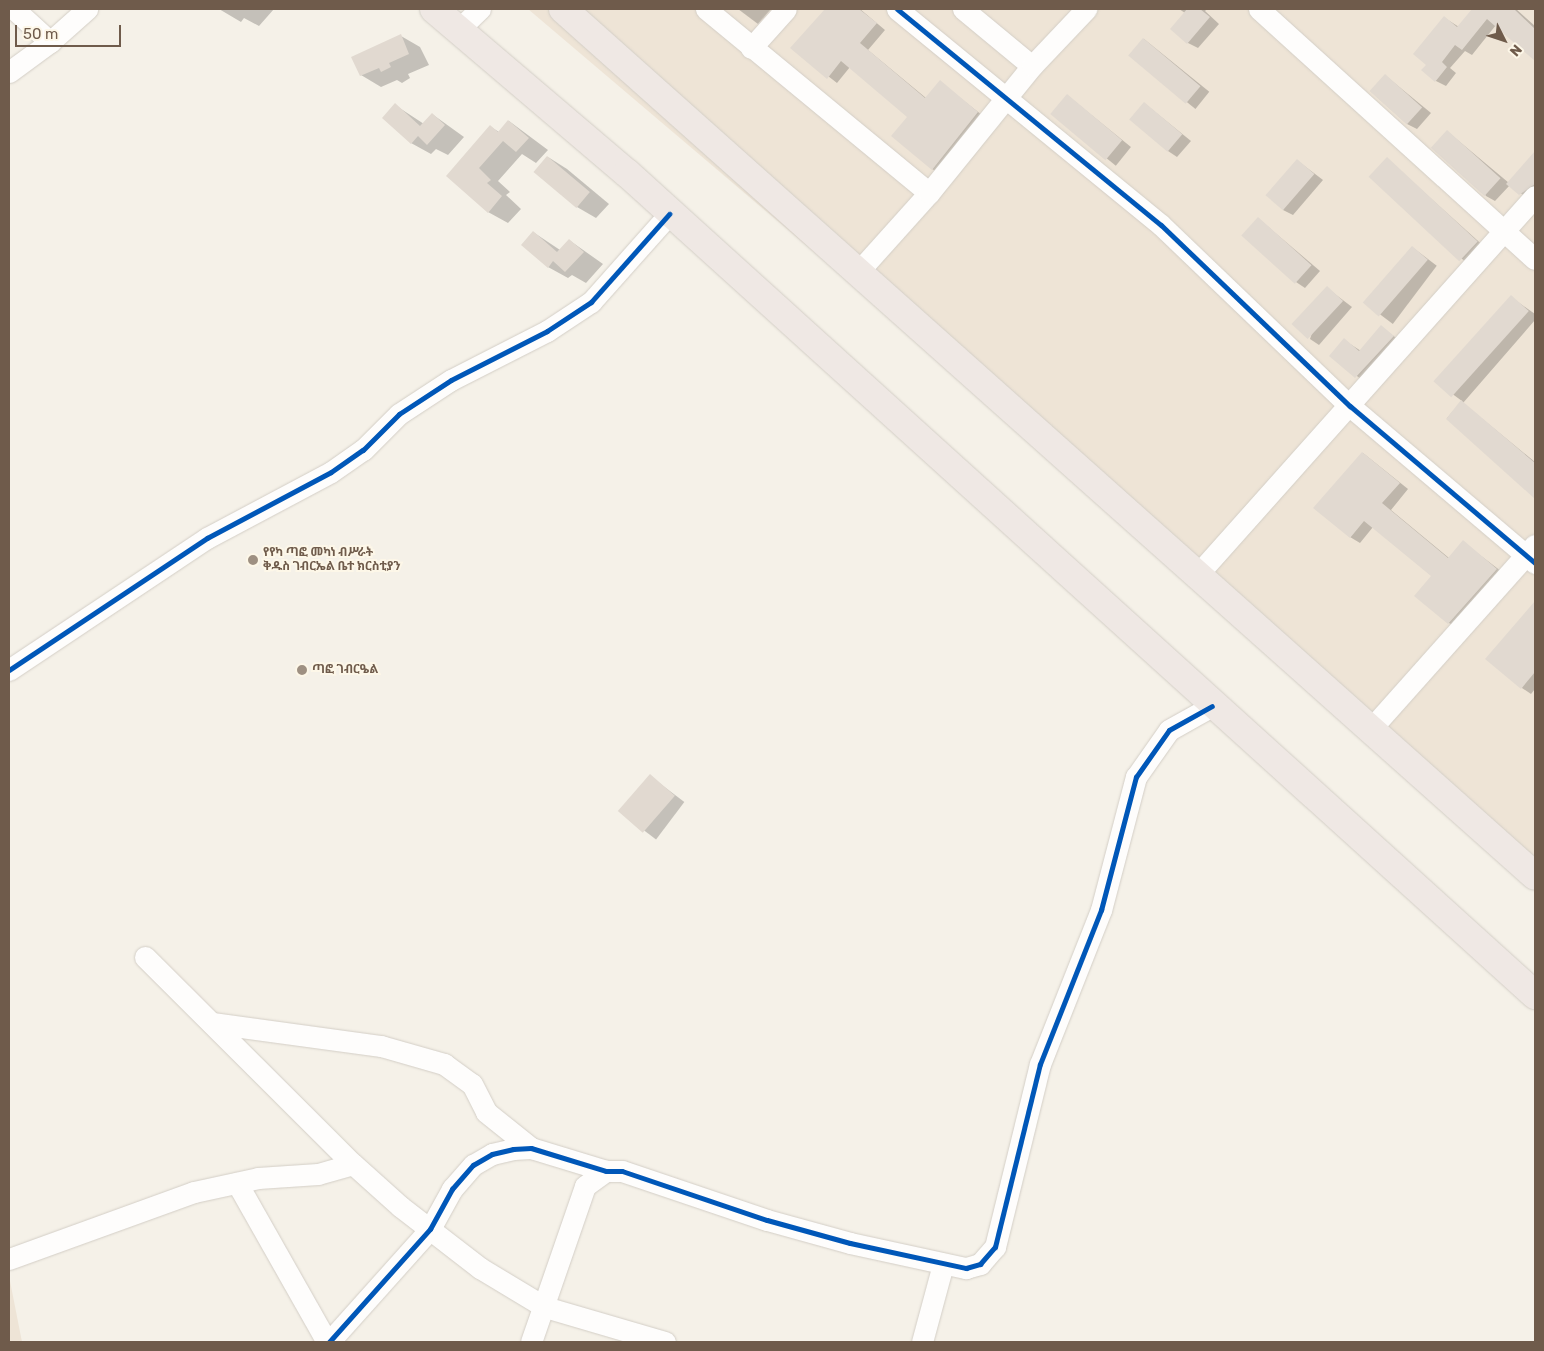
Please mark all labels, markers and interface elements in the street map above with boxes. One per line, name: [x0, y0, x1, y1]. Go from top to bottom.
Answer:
scale bar: [18, 15, 124, 47]
north arrow: [1479, 15, 1529, 65]
text: 50 m: [23, 25, 58, 43]
text: N: [1506, 41, 1525, 60]
place label: የየካ ጣፎ መካነ ብሥራት ቅዱስ ገብርኤል ቤተ ክርስቲያን: [263, 546, 401, 574]
marker: የየካ ጣፎ መካነ ብሥራት ቅዱስ ገብርኤል ቤተ ክርስቲያን: [247, 554, 259, 566]
place label: ጣፎ ገብርዔል: [312, 663, 378, 677]
marker: ጣፎ ገብርዔል: [296, 664, 308, 676]

